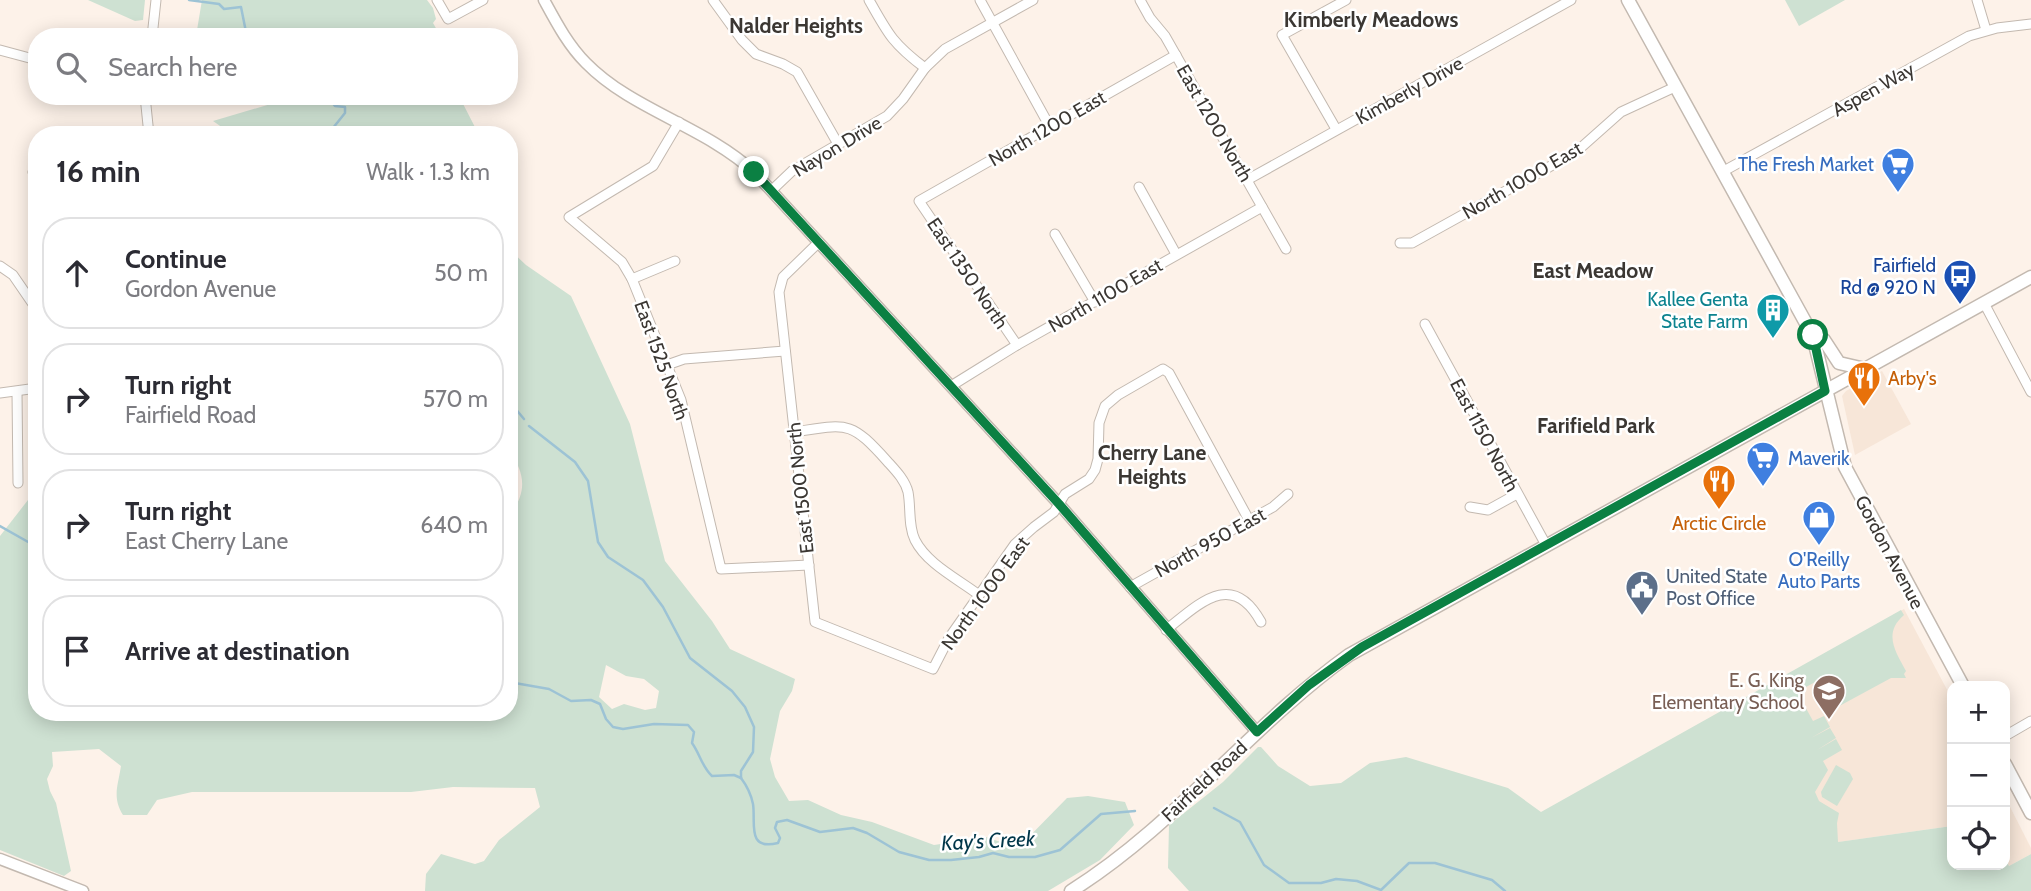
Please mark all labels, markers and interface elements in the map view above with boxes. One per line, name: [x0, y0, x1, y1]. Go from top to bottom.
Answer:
district label: Kimberly Meadows: [1284, 7, 1458, 32]
district label: Nalder Heights: [729, 13, 863, 38]
search box: [28, 28, 518, 105]
icon: search: [52, 48, 90, 86]
text: Search here: [108, 51, 237, 83]
street label: Kimberly Drive: [1352, 51, 1467, 129]
street label: Aspen Way: [1828, 57, 1919, 121]
street label: East 1200 North: [1172, 61, 1257, 186]
street label: North 1200 East: [985, 85, 1110, 171]
street label: Nayon Drive: [789, 111, 886, 182]
street label: North 1000 East: [1458, 136, 1587, 224]
supermarket icon: The Fresh Market: [1879, 145, 1917, 194]
text: 16 min: [56, 153, 141, 190]
place label: The Fresh Market: [1738, 153, 1875, 176]
route end: [738, 156, 769, 187]
text: Walk · 1.3 km: [366, 158, 490, 186]
street label: East 1350 North: [922, 213, 1013, 333]
text: Continue: [125, 243, 227, 275]
street label: North 1100 East: [1044, 253, 1167, 337]
icon: ahead: [58, 254, 96, 292]
place label: Fairfield Rd @ 920 N: [1840, 254, 1936, 299]
bus stop icon: Fairfield Rd @ 920 N: [1941, 257, 1979, 306]
district label: East Meadow: [1533, 258, 1654, 283]
text: 50 m: [434, 259, 488, 287]
text: Gordon Avenue: [125, 275, 276, 303]
place label: Kallee Genta State Farm: [1647, 288, 1748, 333]
building icon: Kallee Genta State Farm: [1754, 291, 1792, 340]
street label: East 1525 North: [629, 297, 694, 423]
route start: [1797, 319, 1828, 350]
restaurant icon: Arby's: [1845, 359, 1883, 408]
place label: Arby's: [1888, 367, 1937, 390]
text: Turn right: [125, 369, 231, 401]
street label: East 1150 North: [1445, 375, 1524, 496]
icon: right: [58, 380, 96, 418]
text: 570 m: [423, 385, 488, 413]
text: Fairfield Road: [125, 401, 256, 429]
district label: Farifield Park: [1537, 413, 1656, 438]
street label: East 1500 North: [782, 421, 819, 555]
supermarket icon: Maverik: [1744, 439, 1782, 488]
district label: Cherry Lane Heights: [1098, 440, 1206, 489]
place label: Maverik: [1788, 447, 1850, 470]
restaurant icon: Arctic Circle: [1700, 462, 1738, 511]
street label: Gordon Avenue: [1850, 492, 1929, 613]
text: Turn right: [125, 495, 231, 527]
shop icon: O'Reilly Auto Parts: [1800, 498, 1838, 547]
street label: North 950 East: [1151, 502, 1270, 582]
icon: right: [58, 506, 96, 544]
text: 640 m: [420, 511, 488, 539]
place label: Arctic Circle: [1672, 512, 1766, 535]
text: East Cherry Lane: [125, 527, 288, 555]
street label: North 1000 East: [937, 532, 1035, 655]
place label: O'Reilly Auto Parts: [1778, 548, 1860, 593]
place label: United State Post Office: [1666, 565, 1767, 610]
public building icon: United State Post Office: [1623, 568, 1661, 617]
icon: arrive: [58, 632, 96, 670]
text: Arrive at destination: [125, 635, 350, 667]
place label: E. G. King Elementary School: [1652, 669, 1805, 714]
school or university icon: E. G. King Elementary School: [1810, 672, 1848, 721]
map controls: [1947, 681, 2010, 870]
button: +: [1947, 681, 2010, 744]
street label: Fairfield Road: [1157, 736, 1252, 827]
button: −: [1947, 744, 2010, 807]
button: locate: [1947, 807, 2010, 870]
water label: Kay's Creek: [941, 826, 1036, 855]

